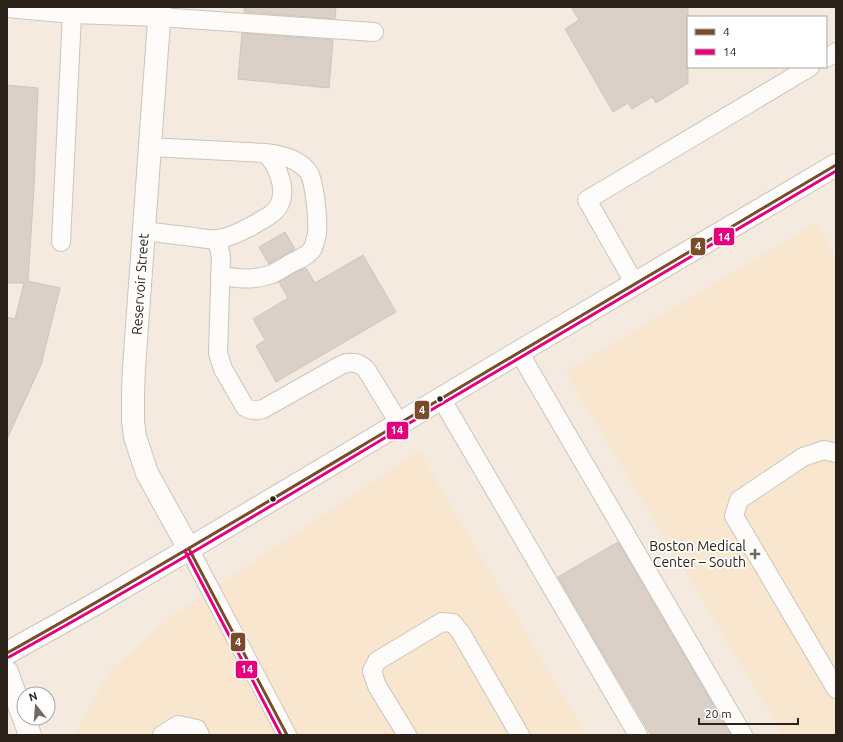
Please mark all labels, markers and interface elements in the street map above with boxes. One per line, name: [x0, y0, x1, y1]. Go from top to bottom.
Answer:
legend: [687, 16, 827, 68]
text: 4: [723, 25, 730, 38]
text: 14: [723, 45, 737, 58]
line badge: 14: [713, 227, 735, 246]
text: 14: [718, 231, 730, 243]
street label: Reservoir Street: [128, 232, 152, 335]
line badge: 4: [690, 237, 706, 256]
text: 4: [695, 240, 701, 252]
unlabelled marker: [435, 394, 445, 404]
line badge: 4: [414, 400, 430, 420]
text: 4: [419, 404, 425, 416]
line badge: 14: [386, 421, 409, 440]
text: 14: [391, 424, 403, 436]
unlabelled marker: [268, 494, 278, 504]
place label: Boston Medical Center – South: [649, 538, 746, 570]
marker: Boston Medical Center – South: [749, 548, 761, 560]
line badge: 4: [230, 632, 246, 652]
text: 4: [235, 636, 241, 648]
line badge: 14: [235, 660, 258, 679]
text: 14: [241, 663, 253, 675]
north arrow: [16, 686, 56, 726]
text: N: [27, 689, 39, 703]
scale bar: [699, 700, 798, 726]
text: 20 m: [705, 707, 732, 720]

